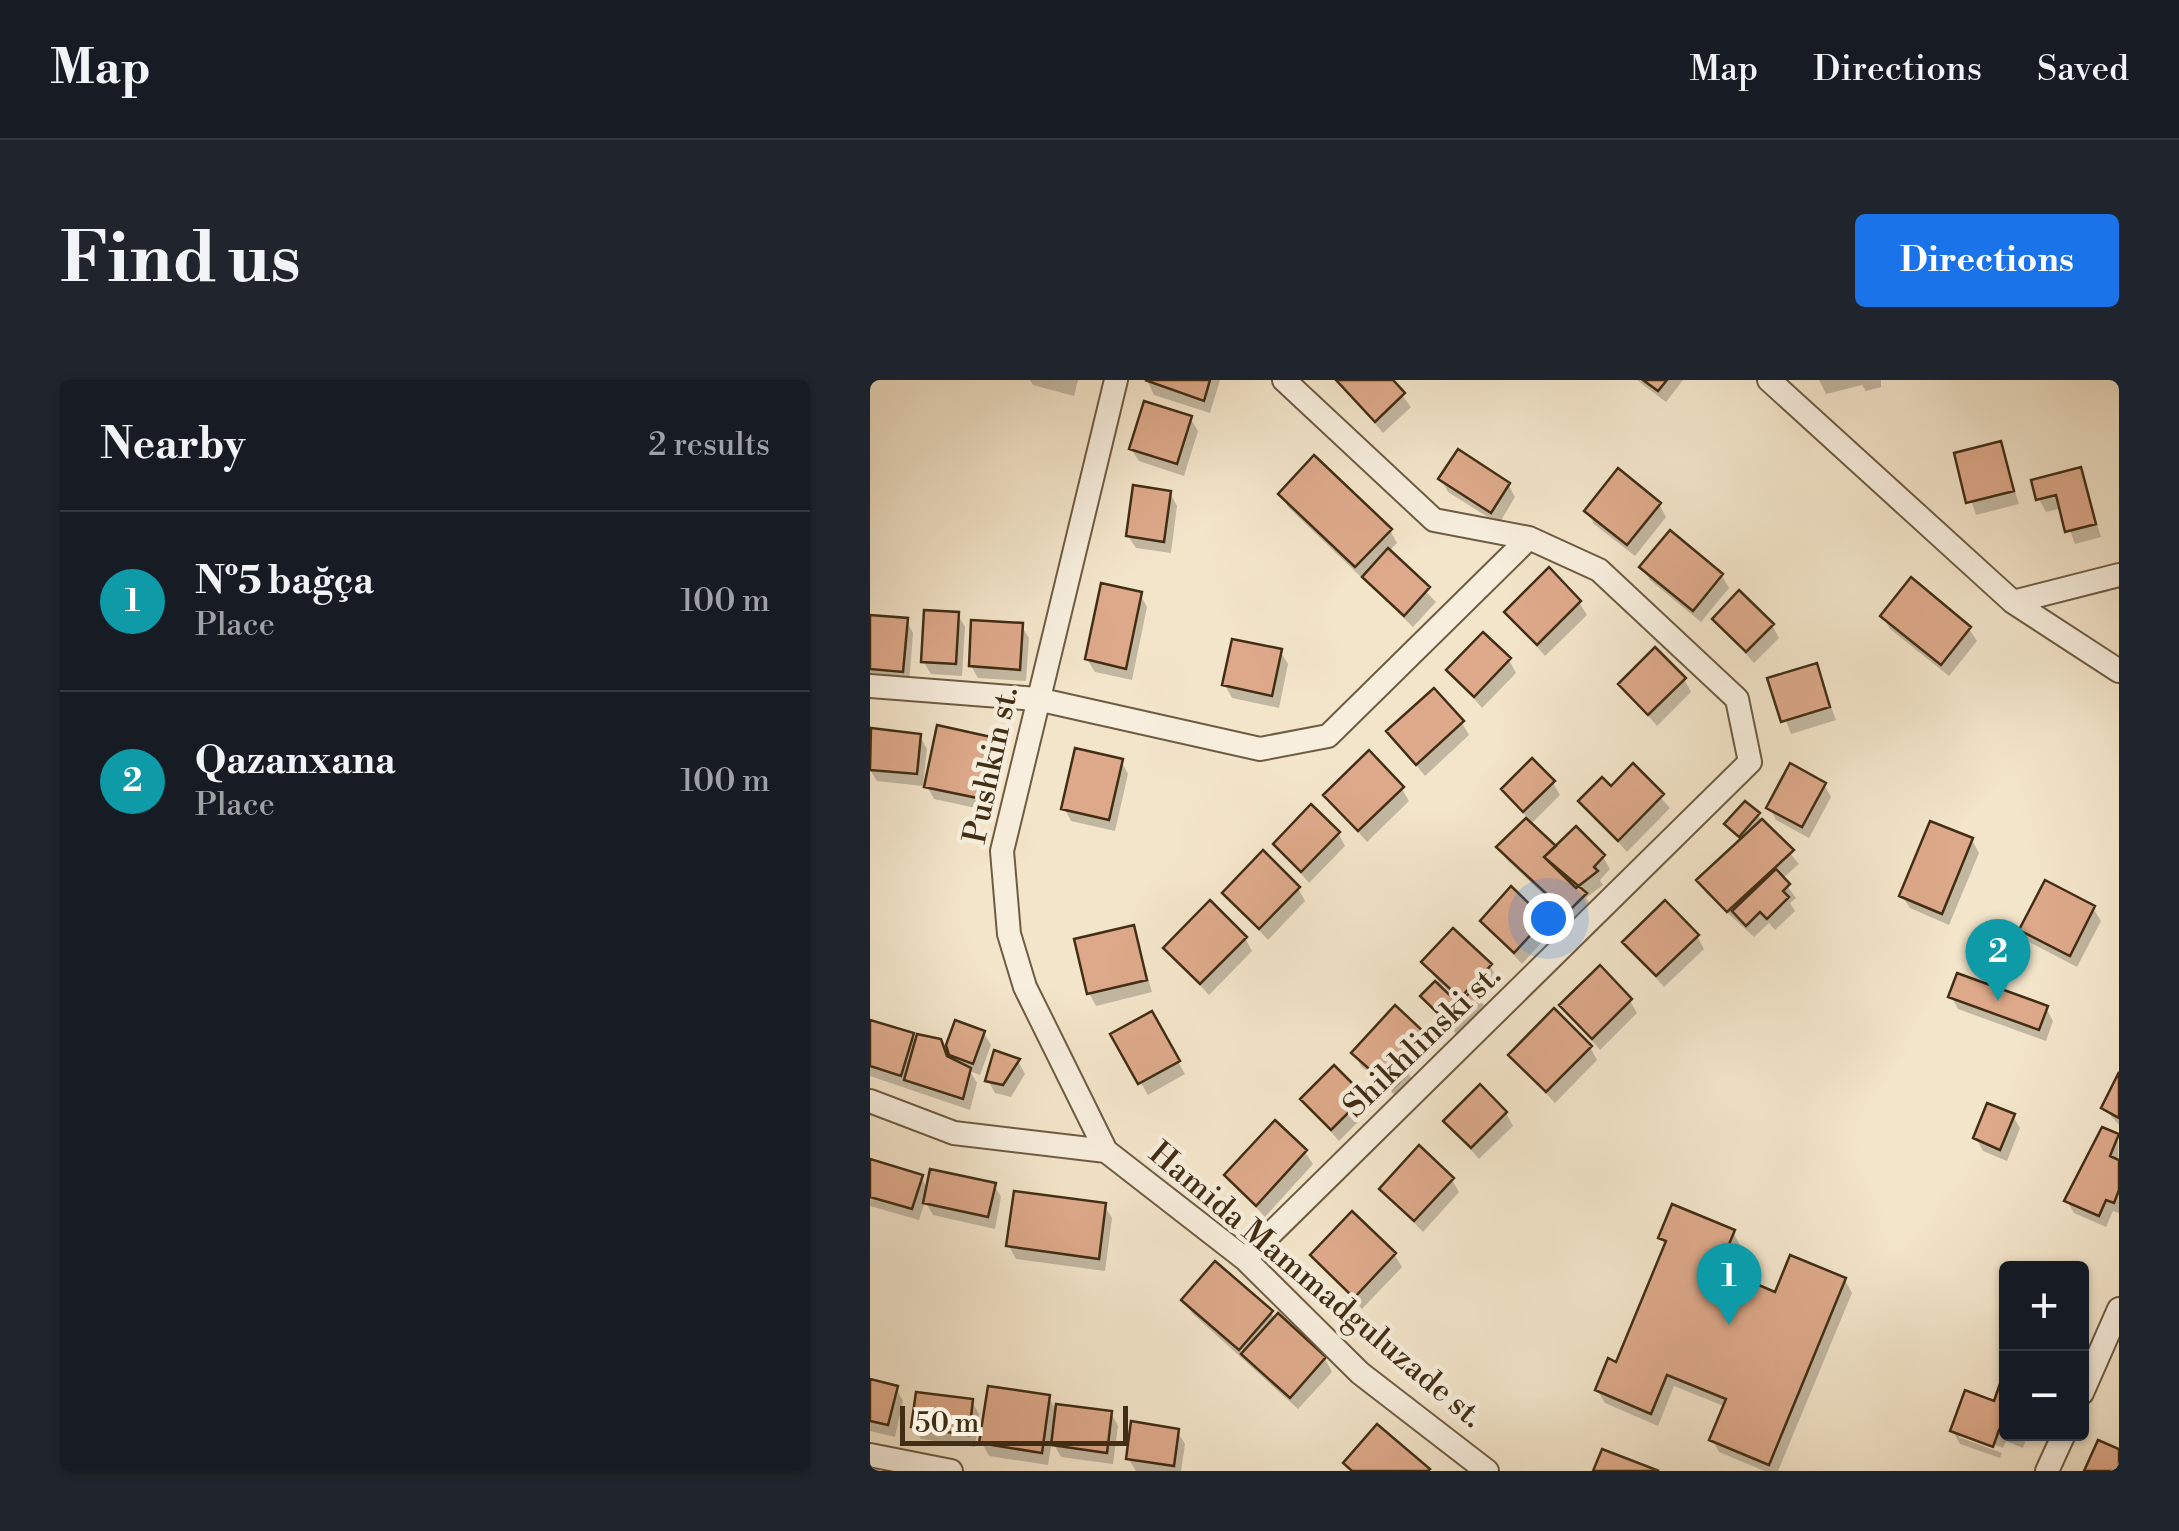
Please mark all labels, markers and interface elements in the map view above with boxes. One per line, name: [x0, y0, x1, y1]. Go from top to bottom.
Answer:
text: Map: [50, 39, 151, 99]
text: Map: [1689, 48, 1758, 91]
text: Directions: [1813, 48, 1982, 91]
text: Saved: [2037, 48, 2129, 91]
button: Directions: [1855, 214, 2119, 307]
text: Find us: [60, 216, 301, 304]
text: Nearby: [100, 419, 245, 472]
text: 2 results: [648, 425, 770, 465]
text: №5 bağça: [195, 558, 374, 605]
text: 1: [125, 581, 140, 621]
text: 100 m: [680, 581, 770, 621]
text: Place: [195, 605, 275, 645]
street label: Pushkin st.: [955, 683, 1027, 847]
text: Qazanxana: [195, 738, 396, 785]
text: 2: [122, 761, 143, 801]
text: 100 m: [680, 761, 770, 801]
text: Place: [195, 785, 275, 825]
your location: [1523, 893, 1574, 944]
pin: 2: [1966, 918, 2030, 1001]
street label: Shikhlinski st.: [1335, 956, 1509, 1126]
street label: Hamida Mammadguluzade st.: [1141, 1133, 1491, 1437]
pin: 1: [1696, 1242, 1762, 1325]
map controls: [1999, 1261, 2089, 1441]
button: +: [1999, 1261, 2089, 1351]
button: −: [1999, 1351, 2089, 1441]
scale bar: [900, 1401, 1128, 1446]
text: 50 m: [915, 1406, 979, 1441]

